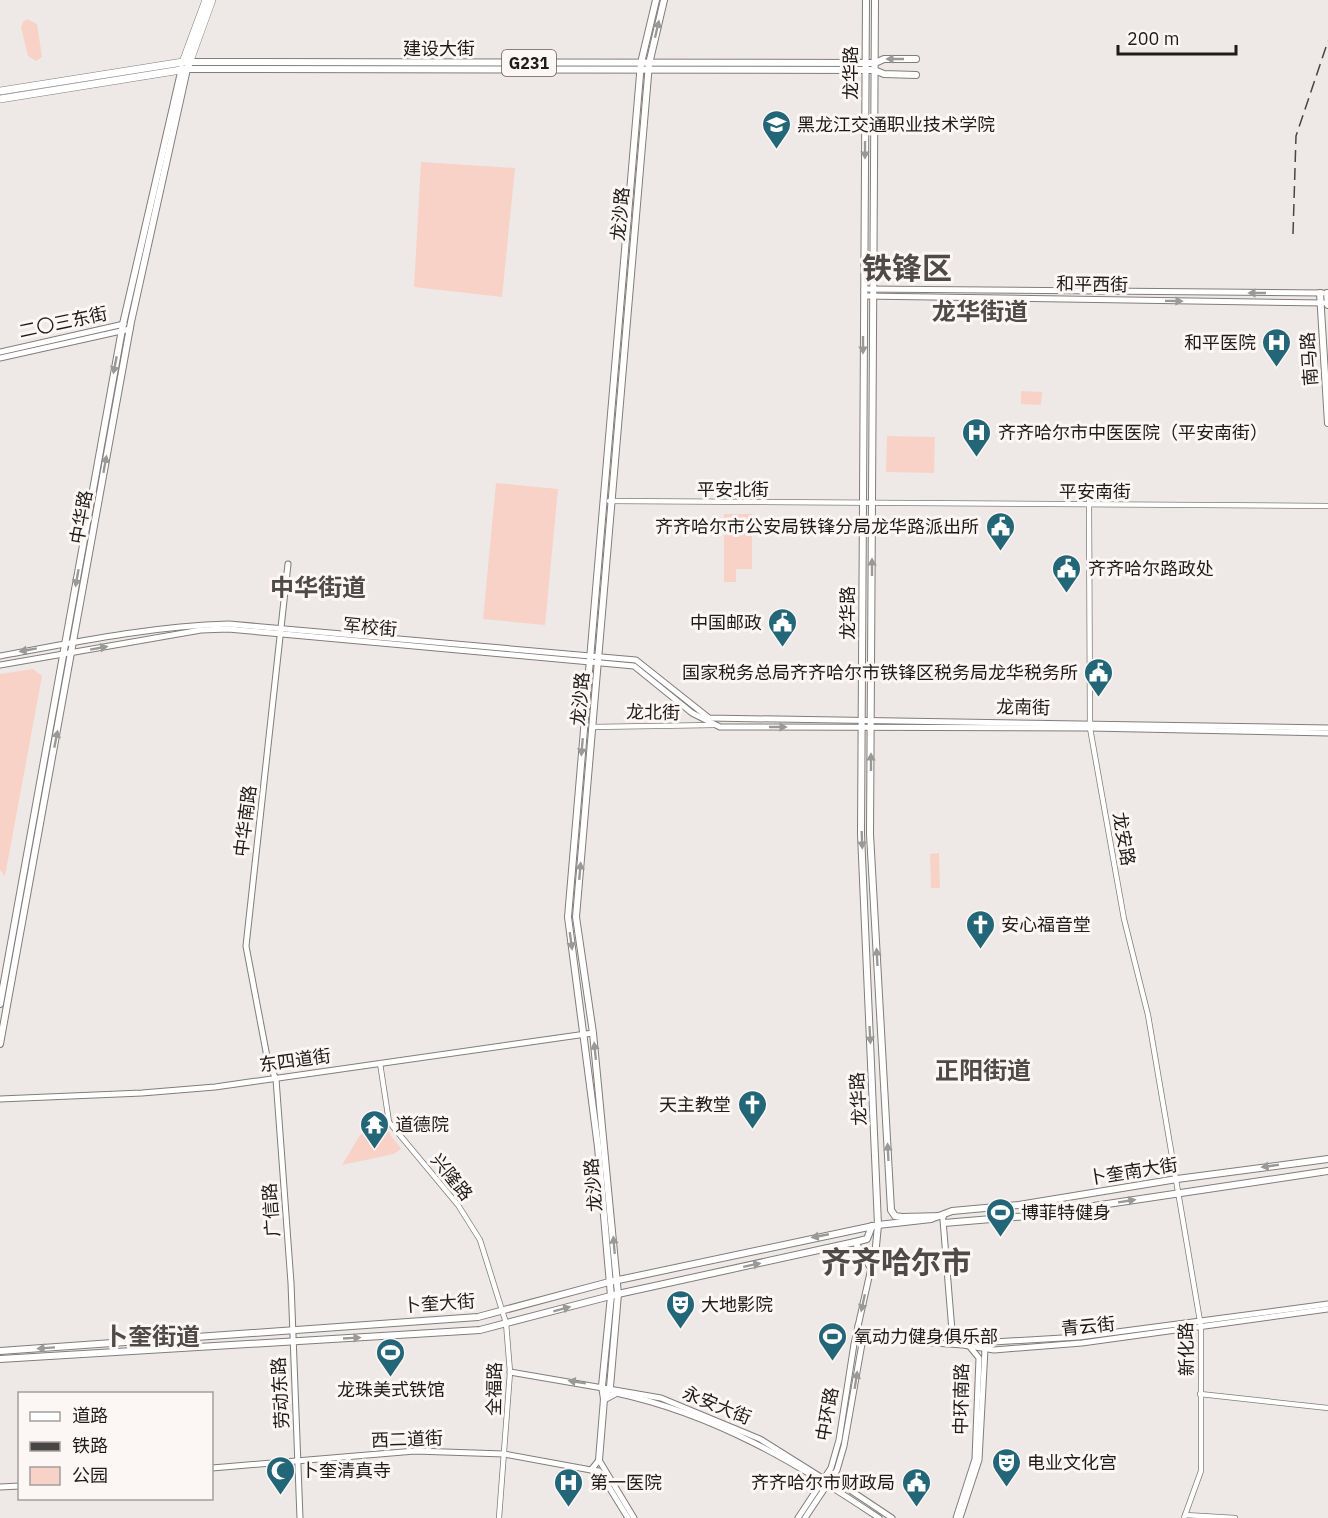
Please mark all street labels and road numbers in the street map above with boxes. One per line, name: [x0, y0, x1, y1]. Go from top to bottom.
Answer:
street label: 建设大街: [403, 37, 475, 60]
street label: 龙华路: [839, 46, 862, 100]
road number: G231: [502, 50, 556, 76]
street label: 龙沙路: [606, 186, 634, 242]
street label: 和平西街: [1056, 272, 1128, 296]
street label: 二〇三东街: [17, 301, 109, 343]
street label: 南马路: [1296, 331, 1322, 387]
street label: 平安北街: [697, 478, 769, 501]
street label: 平安南街: [1059, 480, 1131, 503]
street label: 中华路: [65, 488, 97, 546]
street label: 龙华路: [836, 586, 859, 640]
street label: 军校街: [342, 613, 398, 641]
street label: 龙沙路: [566, 671, 594, 727]
street label: 龙南街: [996, 695, 1050, 719]
street label: 龙北街: [626, 700, 680, 724]
street label: 中华南路: [229, 784, 261, 858]
street label: 龙安路: [1108, 810, 1140, 868]
street label: 东四道街: [258, 1044, 332, 1076]
street label: 龙华路: [845, 1071, 871, 1127]
street label: 兴隆路: [426, 1149, 478, 1205]
street label: 卜奎南大街: [1087, 1153, 1179, 1189]
street label: 龙沙路: [579, 1157, 607, 1213]
street label: 广信路: [258, 1182, 284, 1238]
street label: 卜奎大街: [402, 1289, 476, 1317]
street label: 青云街: [1060, 1312, 1116, 1340]
street label: 新化路: [1174, 1322, 1198, 1376]
street label: 劳动东路: [267, 1356, 293, 1430]
street label: 全福路: [482, 1362, 506, 1416]
street label: 中环南路: [949, 1363, 973, 1435]
street label: 永安大街: [679, 1381, 755, 1429]
street label: 中环路: [811, 1385, 843, 1443]
street label: 西二道街: [371, 1426, 443, 1452]

